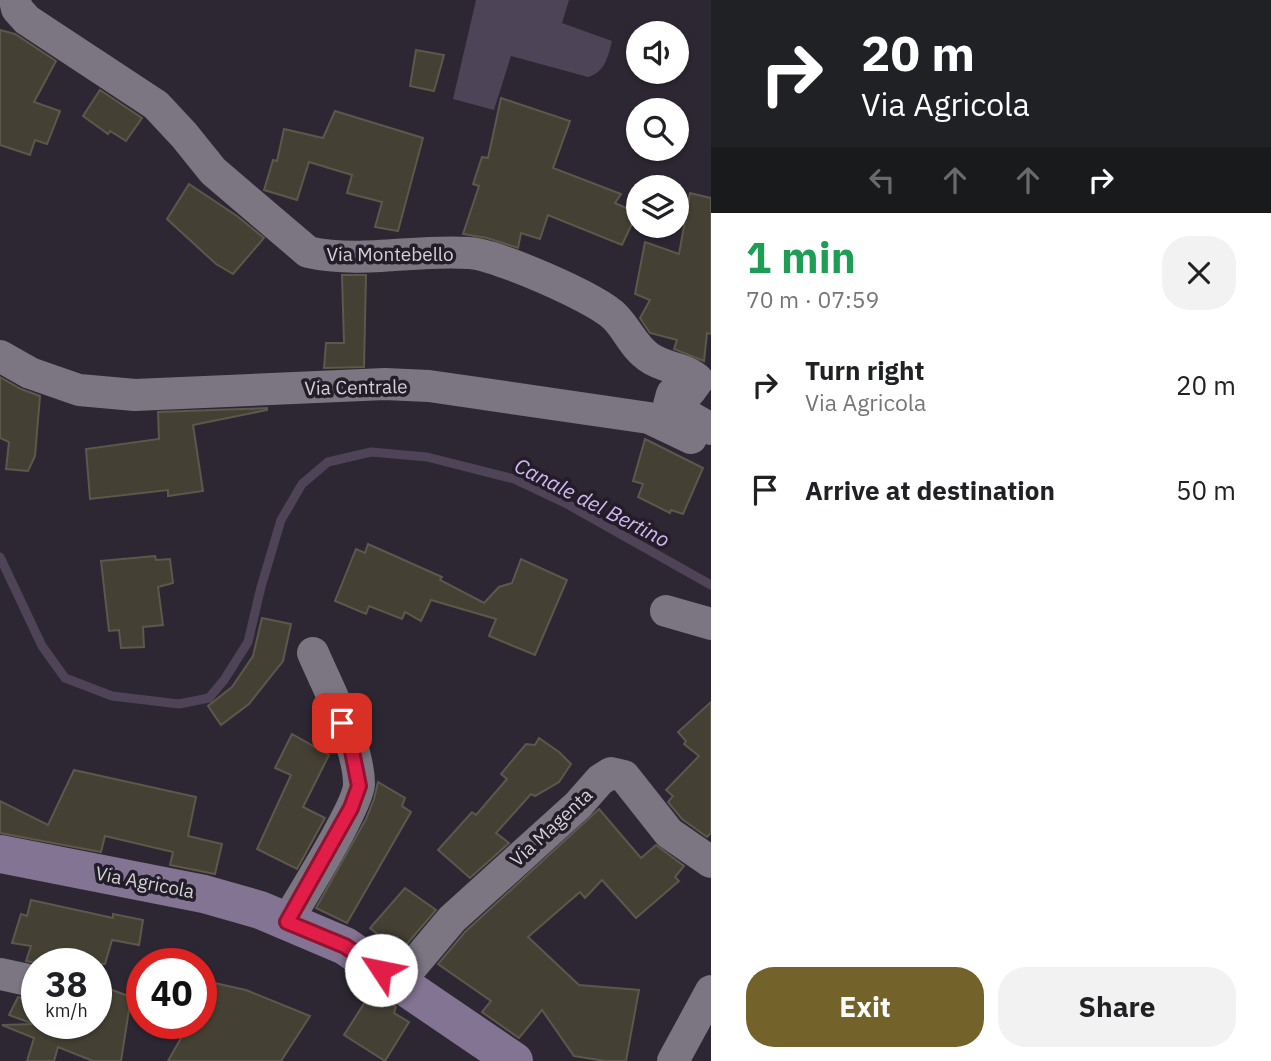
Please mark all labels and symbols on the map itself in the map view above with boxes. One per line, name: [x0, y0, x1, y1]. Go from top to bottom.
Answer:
street label: Via Montebello: [326, 242, 454, 266]
street label: Via Centrale: [304, 374, 408, 400]
water label: Canale del Bertino: [510, 451, 675, 553]
pin: [312, 693, 372, 753]
street label: Via Magenta: [505, 783, 597, 871]
street label: Via Agricola: [93, 861, 197, 903]
position arrow: [344, 933, 418, 1007]
speed limit sign: 40: [126, 948, 217, 1039]

